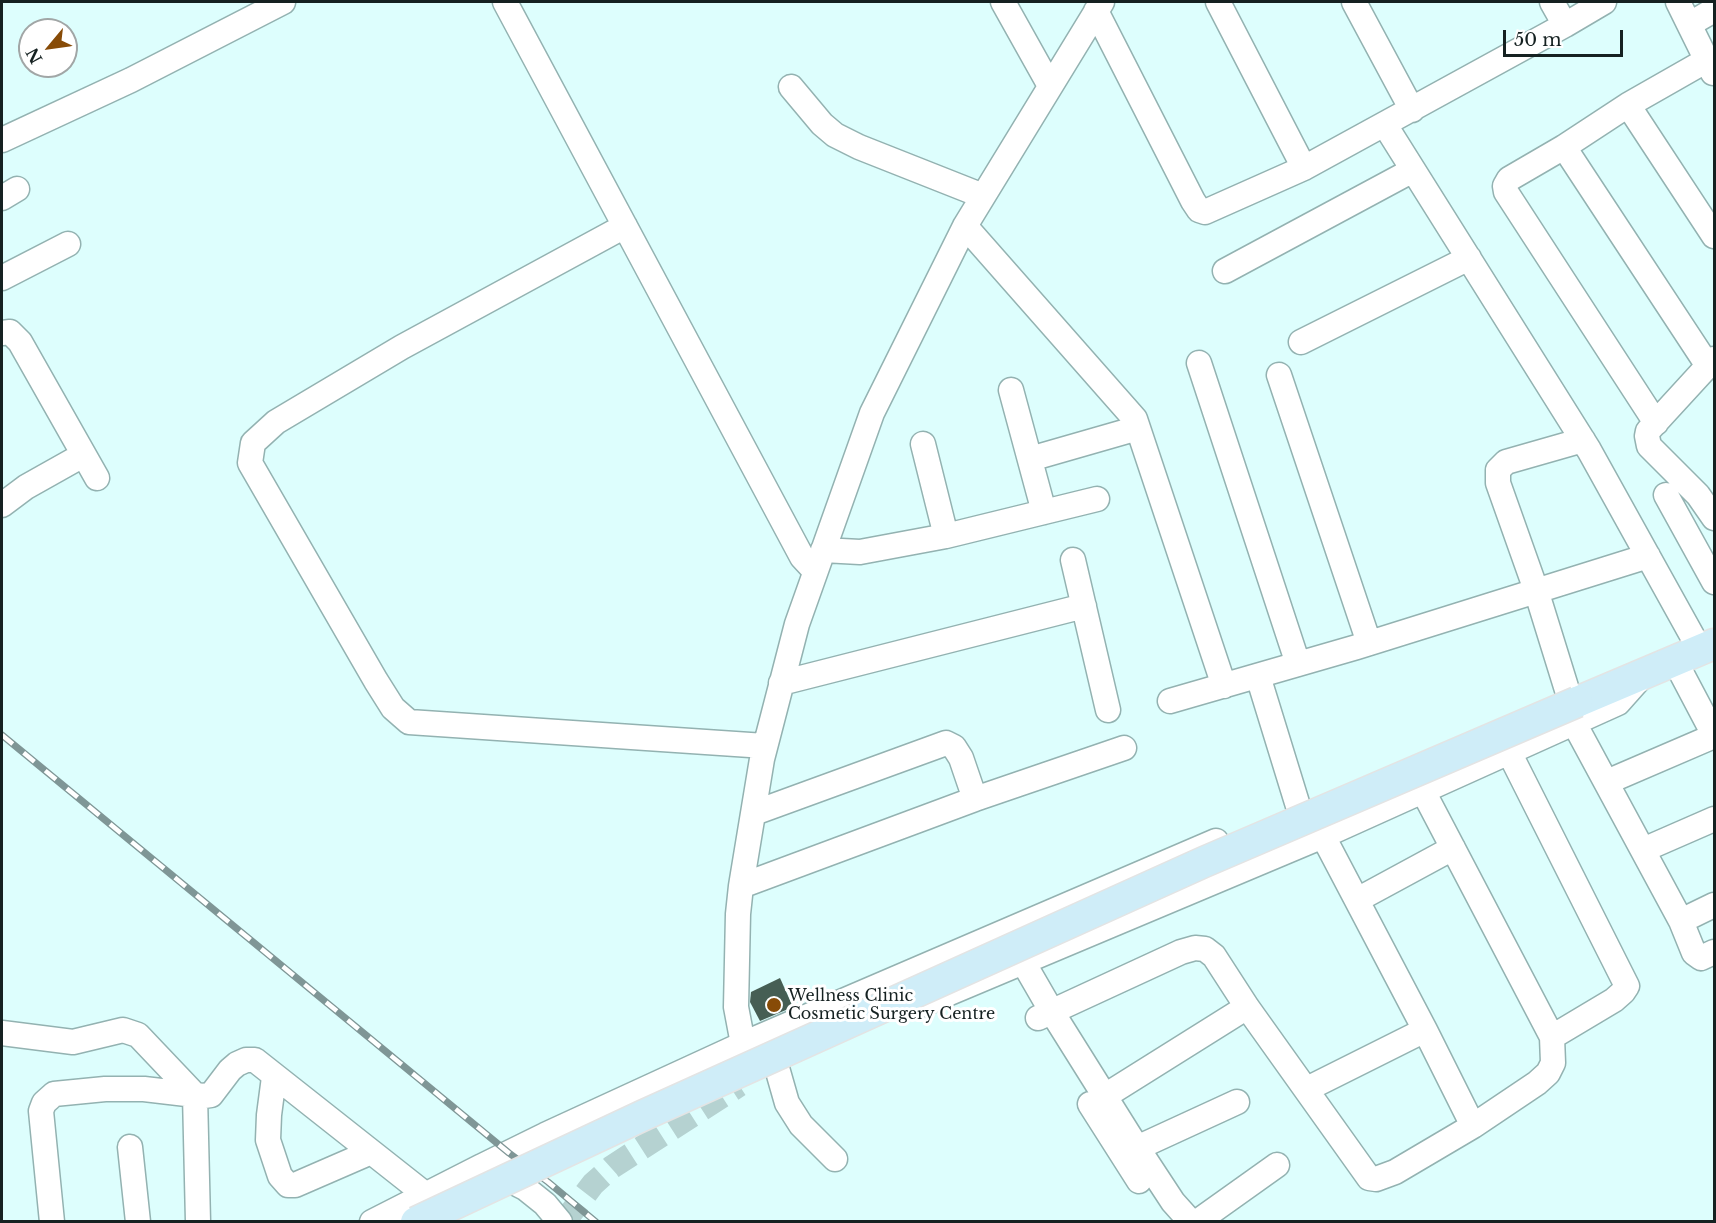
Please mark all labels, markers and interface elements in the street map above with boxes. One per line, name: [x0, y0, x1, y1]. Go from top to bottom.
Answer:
north arrow: [18, 18, 78, 78]
scale bar: [1506, 18, 1626, 56]
text: 50 m: [1514, 29, 1562, 51]
text: N: [22, 44, 46, 67]
place label: Wellness Clinic Cosmetic Surgery Centre: [788, 986, 995, 1024]
marker: Wellness Clinic Cosmetic Surgery Centre: [765, 996, 783, 1014]

